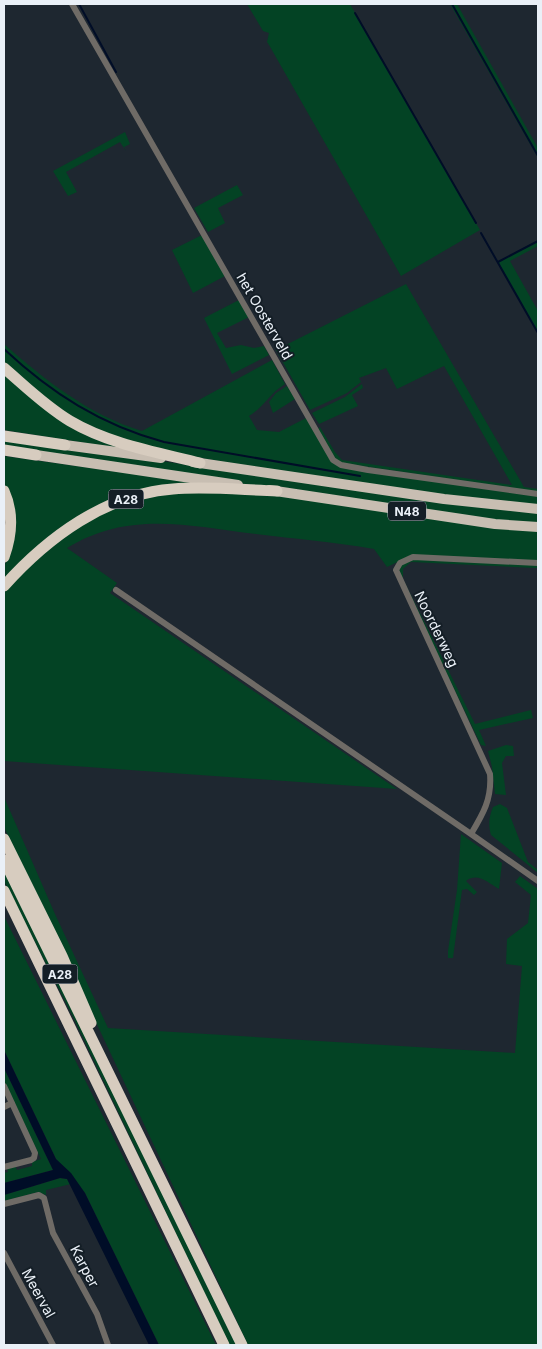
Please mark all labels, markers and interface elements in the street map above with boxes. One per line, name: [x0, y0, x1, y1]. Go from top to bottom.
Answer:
street label: het Oosterveld: [233, 270, 297, 362]
road number: A28: [108, 489, 144, 508]
road number: N48: [388, 502, 426, 520]
street label: Noorderweg: [411, 588, 463, 670]
road number: A28: [42, 964, 78, 984]
street label: Karper: [67, 1242, 103, 1290]
street label: Meerval: [19, 1265, 59, 1321]

